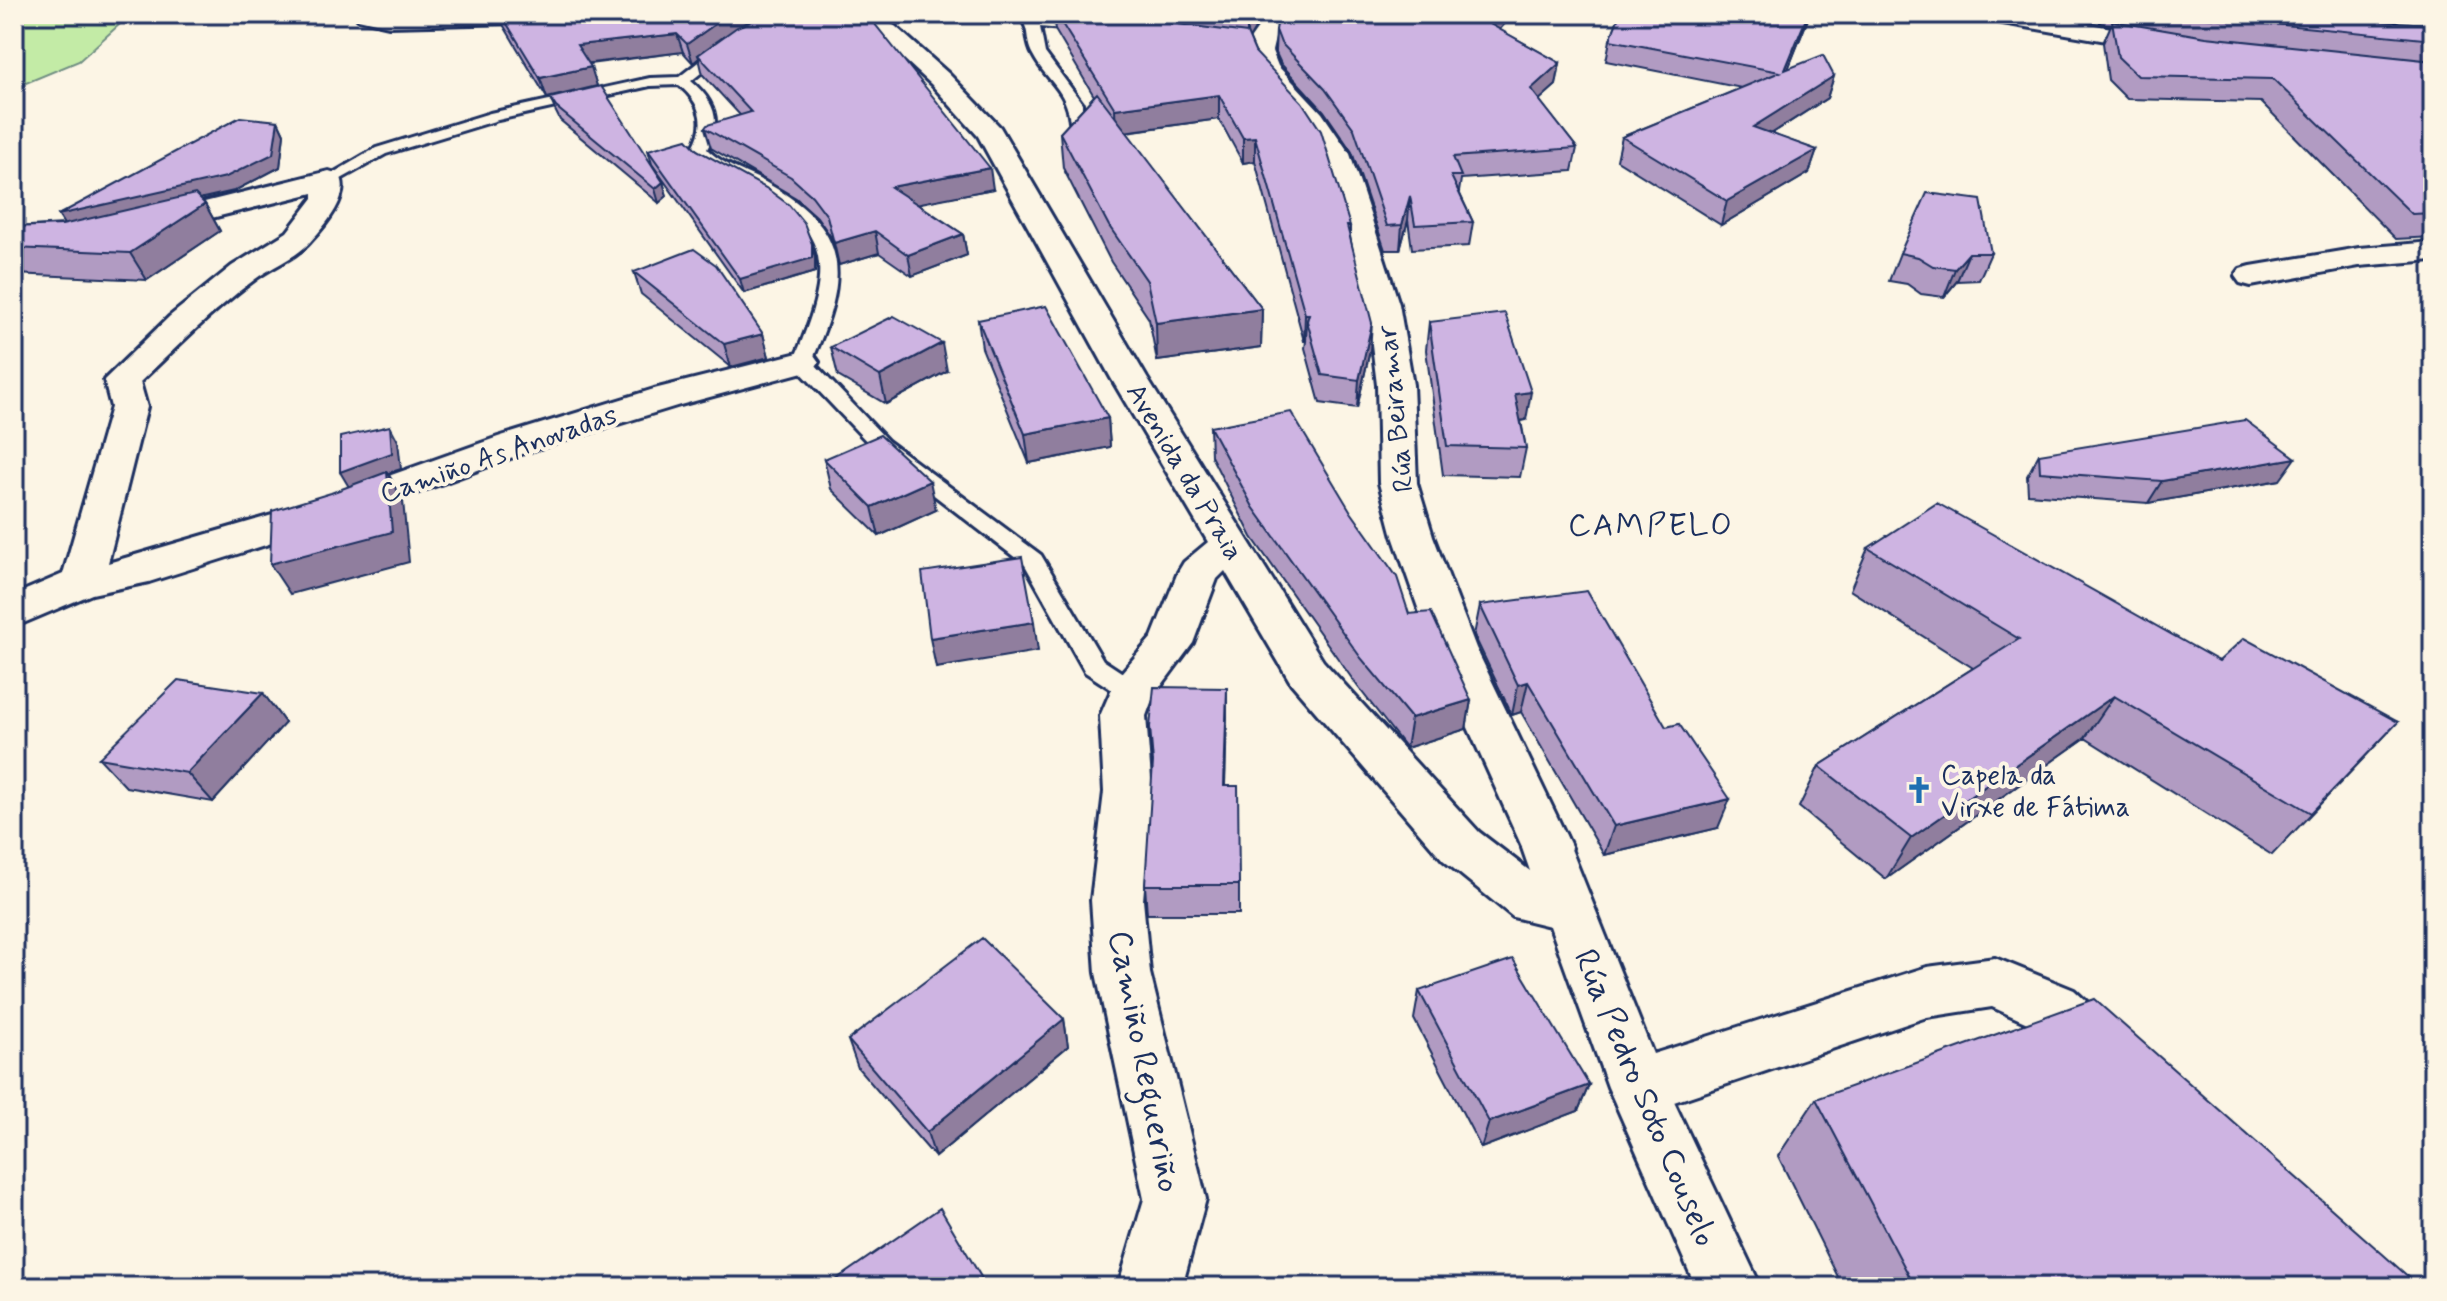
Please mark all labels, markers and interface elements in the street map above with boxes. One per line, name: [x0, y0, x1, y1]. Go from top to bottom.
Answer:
street label: Rúa Beiramar: [1369, 323, 1424, 494]
street label: Avenida da Praia: [1116, 377, 1251, 568]
street label: Camiño As Anovadas: [375, 397, 622, 513]
district label: CAMPELO: [1568, 505, 1734, 547]
place label: Capela da Virxe de Fátima: [1941, 758, 2130, 827]
church icon: Capela da Virxe de Fátima: [1904, 775, 1934, 805]
street label: Camiño Regueriño: [1093, 927, 1191, 1197]
street label: Rúa Pedro Soto Couselo: [1562, 943, 1728, 1253]

